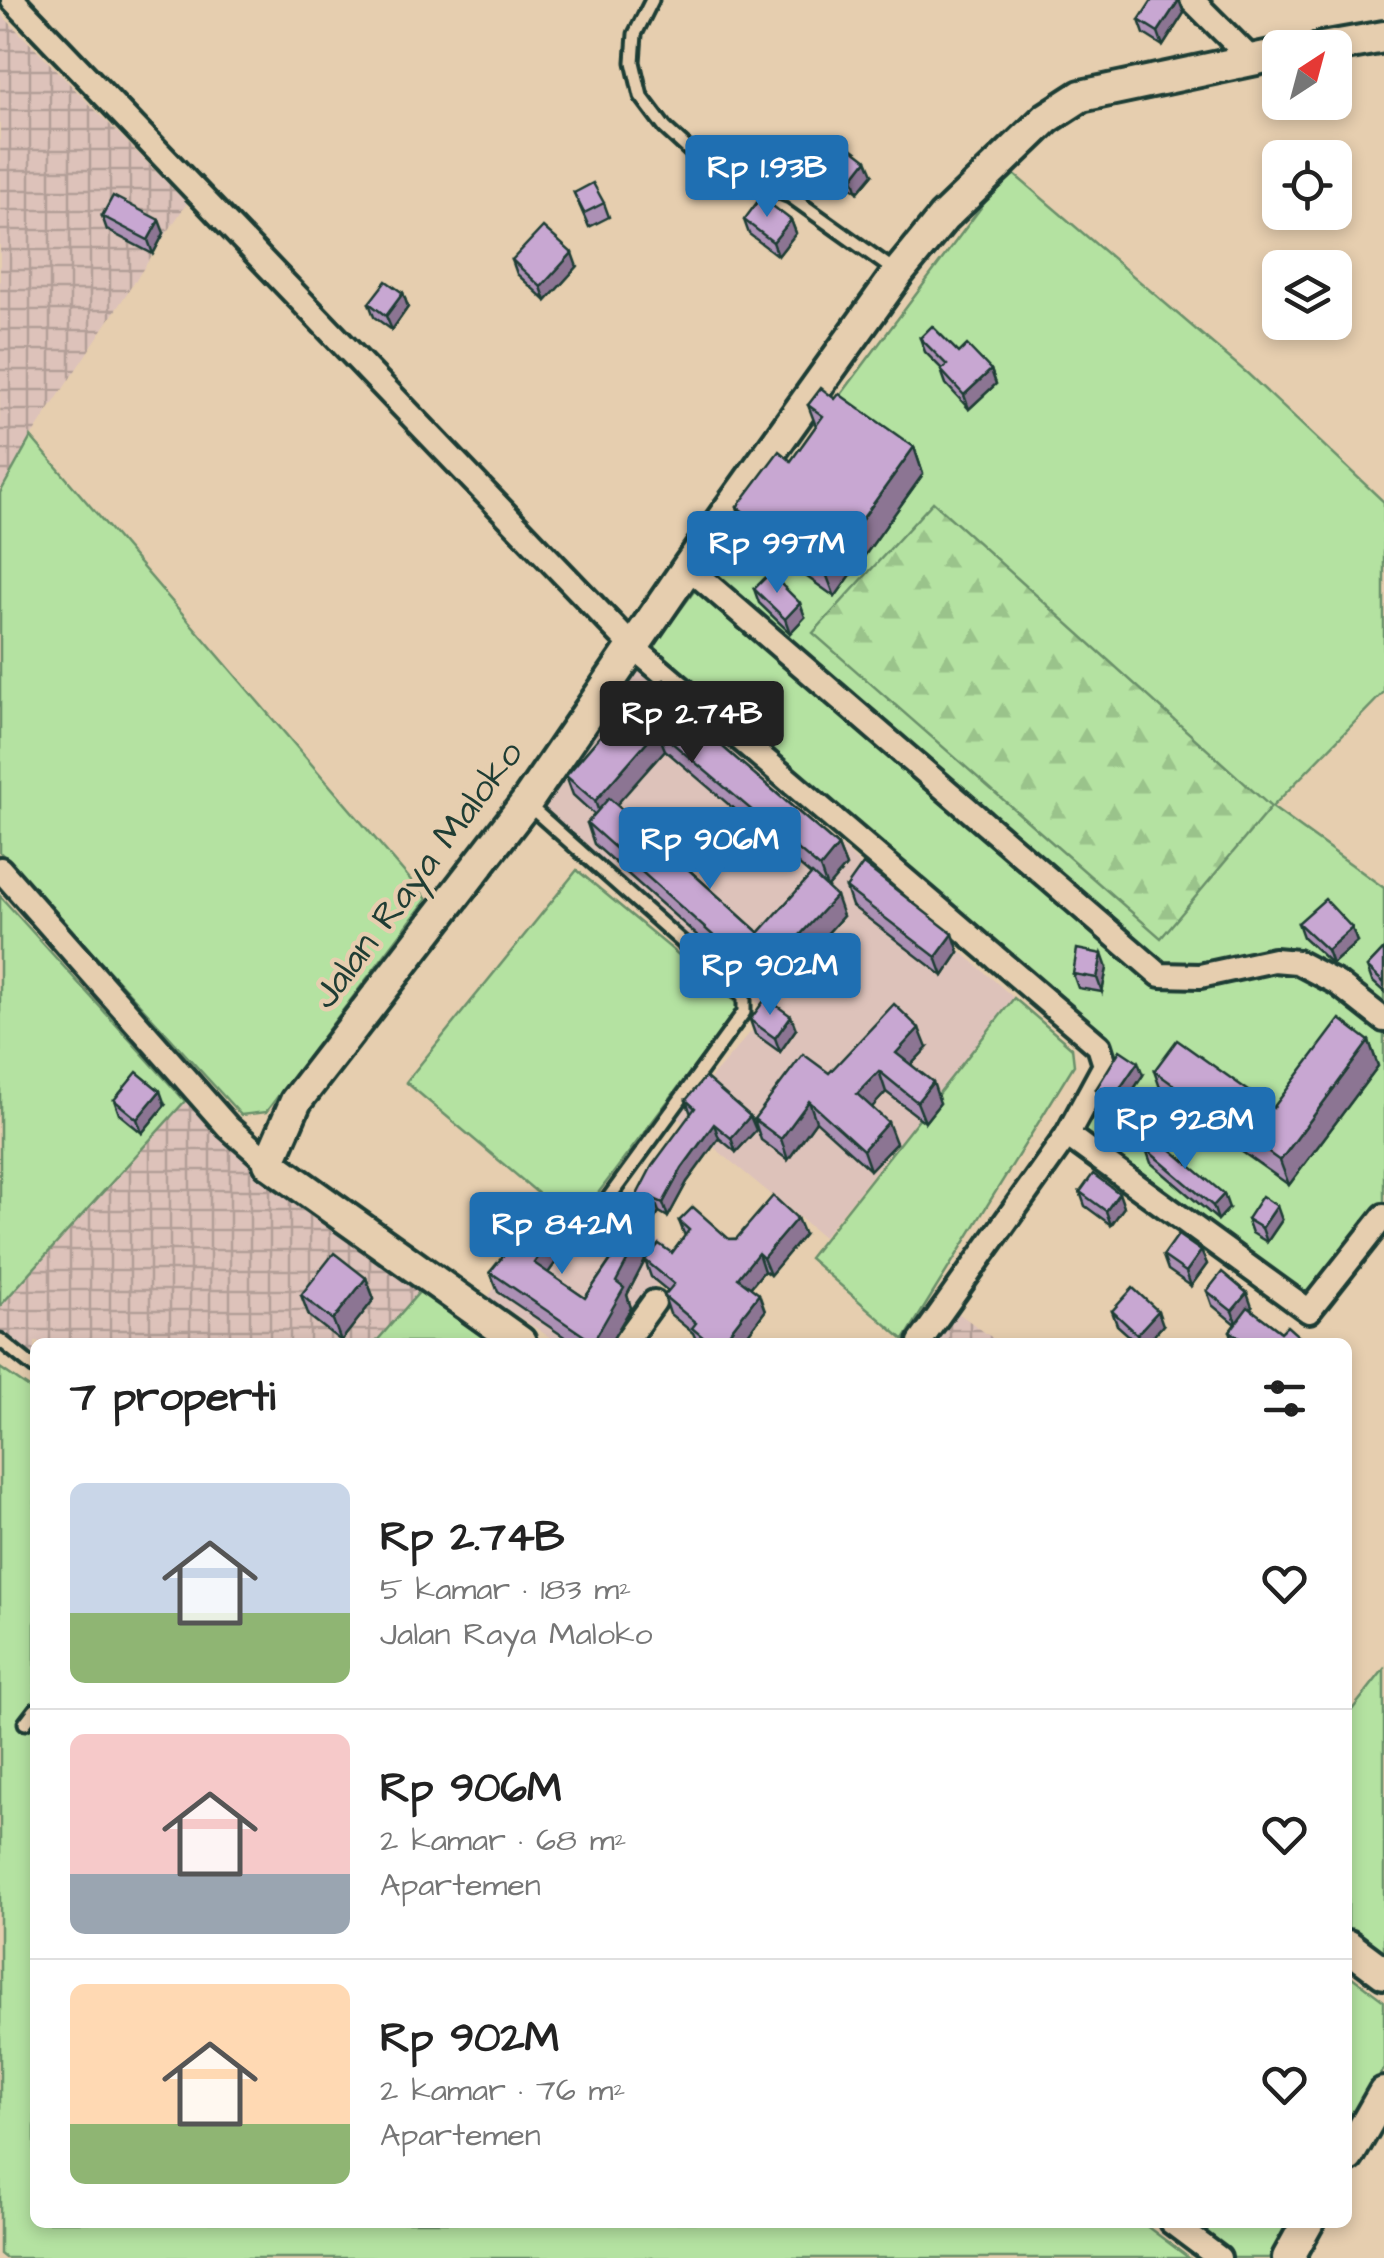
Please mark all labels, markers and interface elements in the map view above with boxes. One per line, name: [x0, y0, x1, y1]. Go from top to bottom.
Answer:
north arrow: [1262, 30, 1352, 120]
map controls: [1262, 30, 1352, 340]
pin: Rp 1.93B: [664, 135, 870, 220]
button: locate: [1262, 140, 1352, 230]
text: Rp 1.93B: [707, 145, 827, 190]
button: layers: [1262, 250, 1352, 340]
pin: Rp 997M: [685, 511, 869, 596]
text: Rp 997M: [709, 521, 845, 566]
pin: Rp 2.74B: [589, 681, 795, 766]
text: Rp 2.74B: [622, 691, 762, 736]
street label: Jalan Raya Maloko: [300, 730, 537, 1020]
pin: Rp 906M: [618, 807, 802, 892]
text: Rp 906M: [641, 817, 779, 862]
pin: Rp 902M: [678, 933, 862, 1018]
text: Rp 902M: [702, 943, 838, 988]
pin: Rp 928M: [1093, 1087, 1277, 1172]
text: Rp 928M: [1116, 1097, 1254, 1142]
pin: Rp 842M: [470, 1192, 654, 1277]
text: Rp 842M: [492, 1202, 632, 1247]
text: 7 properti: [70, 1369, 275, 1427]
icon: filters: [1257, 1371, 1312, 1426]
text: Rp 2.74B: [380, 1509, 564, 1567]
icon: home: [150, 1523, 270, 1643]
icon: heart: [1257, 1556, 1312, 1611]
text: 5 kamar · 183 m²: [380, 1567, 631, 1612]
text: Jalan Raya Maloko: [380, 1612, 653, 1657]
text: Rp 906M: [380, 1760, 562, 1818]
icon: home: [150, 1774, 270, 1894]
icon: heart: [1257, 1807, 1312, 1862]
text: 2 kamar · 68 m²: [380, 1818, 627, 1863]
text: Apartemen: [380, 1863, 541, 1908]
text: Rp 902M: [380, 2010, 559, 2068]
icon: home: [150, 2024, 270, 2144]
icon: heart: [1257, 2057, 1312, 2112]
text: 2 kamar · 76 m²: [380, 2068, 626, 2113]
text: Apartemen: [380, 2113, 541, 2158]

